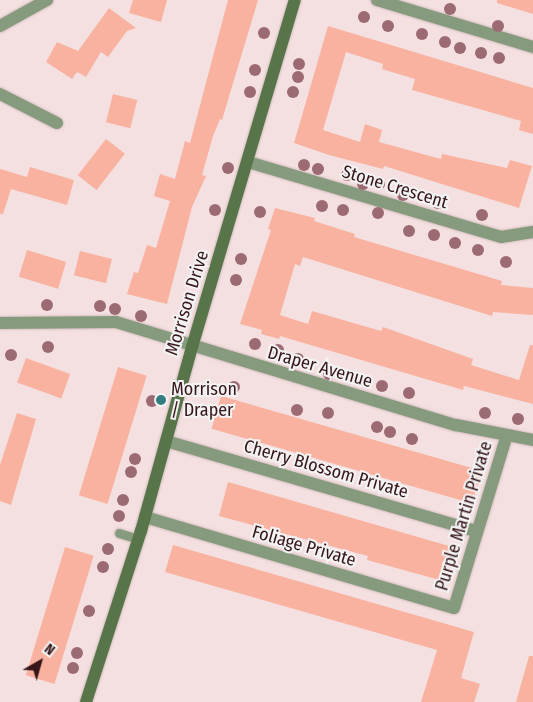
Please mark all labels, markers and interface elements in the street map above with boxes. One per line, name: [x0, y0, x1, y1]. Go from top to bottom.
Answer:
street label: Stone Crescent: [339, 161, 451, 213]
street label: Morrison Drive: [161, 248, 213, 358]
street label: Draper Avenue: [265, 342, 375, 392]
place label: Morrison / Draper: [171, 379, 237, 422]
marker: Morrison / Draper: [155, 394, 167, 406]
street label: Cherry Blossom Private: [241, 435, 411, 503]
street label: Purple Martin Private: [431, 439, 497, 593]
street label: Foliage Private: [250, 521, 358, 571]
north arrow: [15, 637, 65, 687]
text: N: [41, 641, 58, 659]

